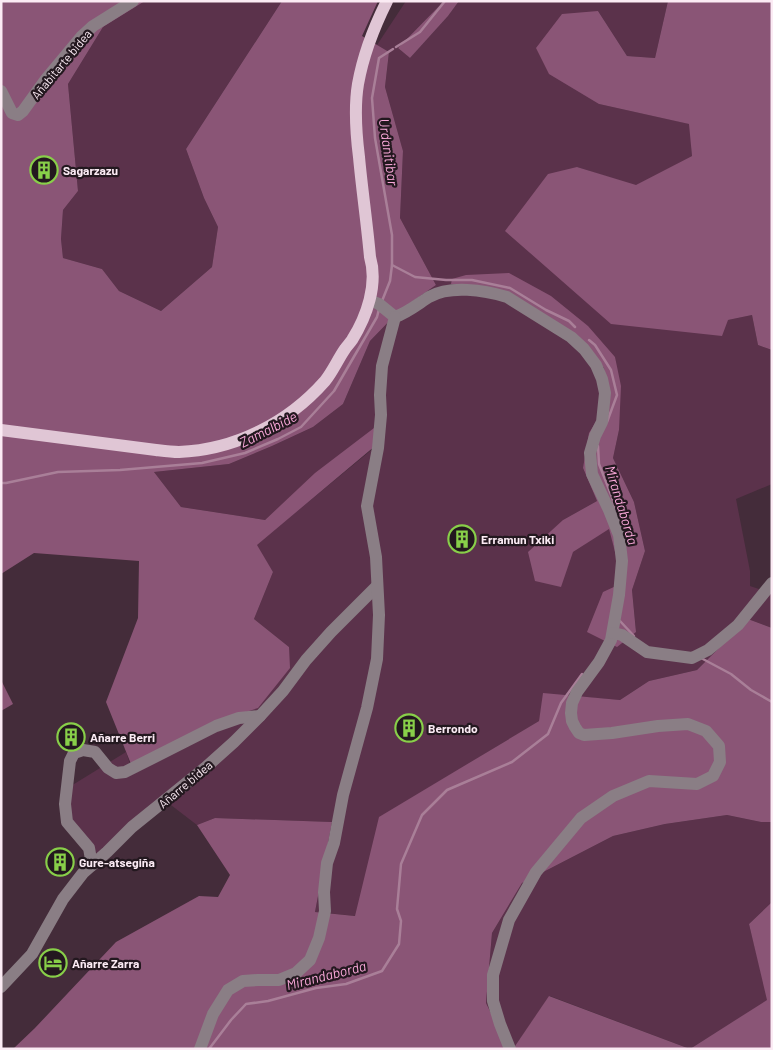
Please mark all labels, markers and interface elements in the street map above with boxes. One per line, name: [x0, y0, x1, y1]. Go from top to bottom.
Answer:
street label: Añabitarte bidea: [28, 27, 94, 101]
water label: Urdanitibar: [376, 117, 402, 188]
building icon: Sagarzazu: [29, 155, 59, 185]
place label: Sagarzazu: [63, 163, 118, 177]
water label: Zamalbide: [236, 407, 300, 451]
water label: Mirandaborda: [602, 463, 642, 547]
building icon: Erramun Txiki: [447, 524, 477, 554]
place label: Erramun Txiki: [481, 532, 554, 546]
building icon: Berrondo: [394, 713, 424, 743]
place label: Berrondo: [428, 721, 478, 735]
building icon: Añarre Berri: [56, 722, 86, 752]
place label: Añarre Berri: [90, 730, 155, 744]
street label: Añarre bidea: [155, 757, 215, 811]
building icon: Gure-atsegiña: [45, 847, 75, 877]
place label: Gure-atsegiña: [79, 855, 155, 869]
hotel icon: Añarre Zarra: [38, 948, 68, 978]
place label: Añarre Zarra: [72, 956, 139, 970]
water label: Mirandaborda: [284, 957, 368, 993]

